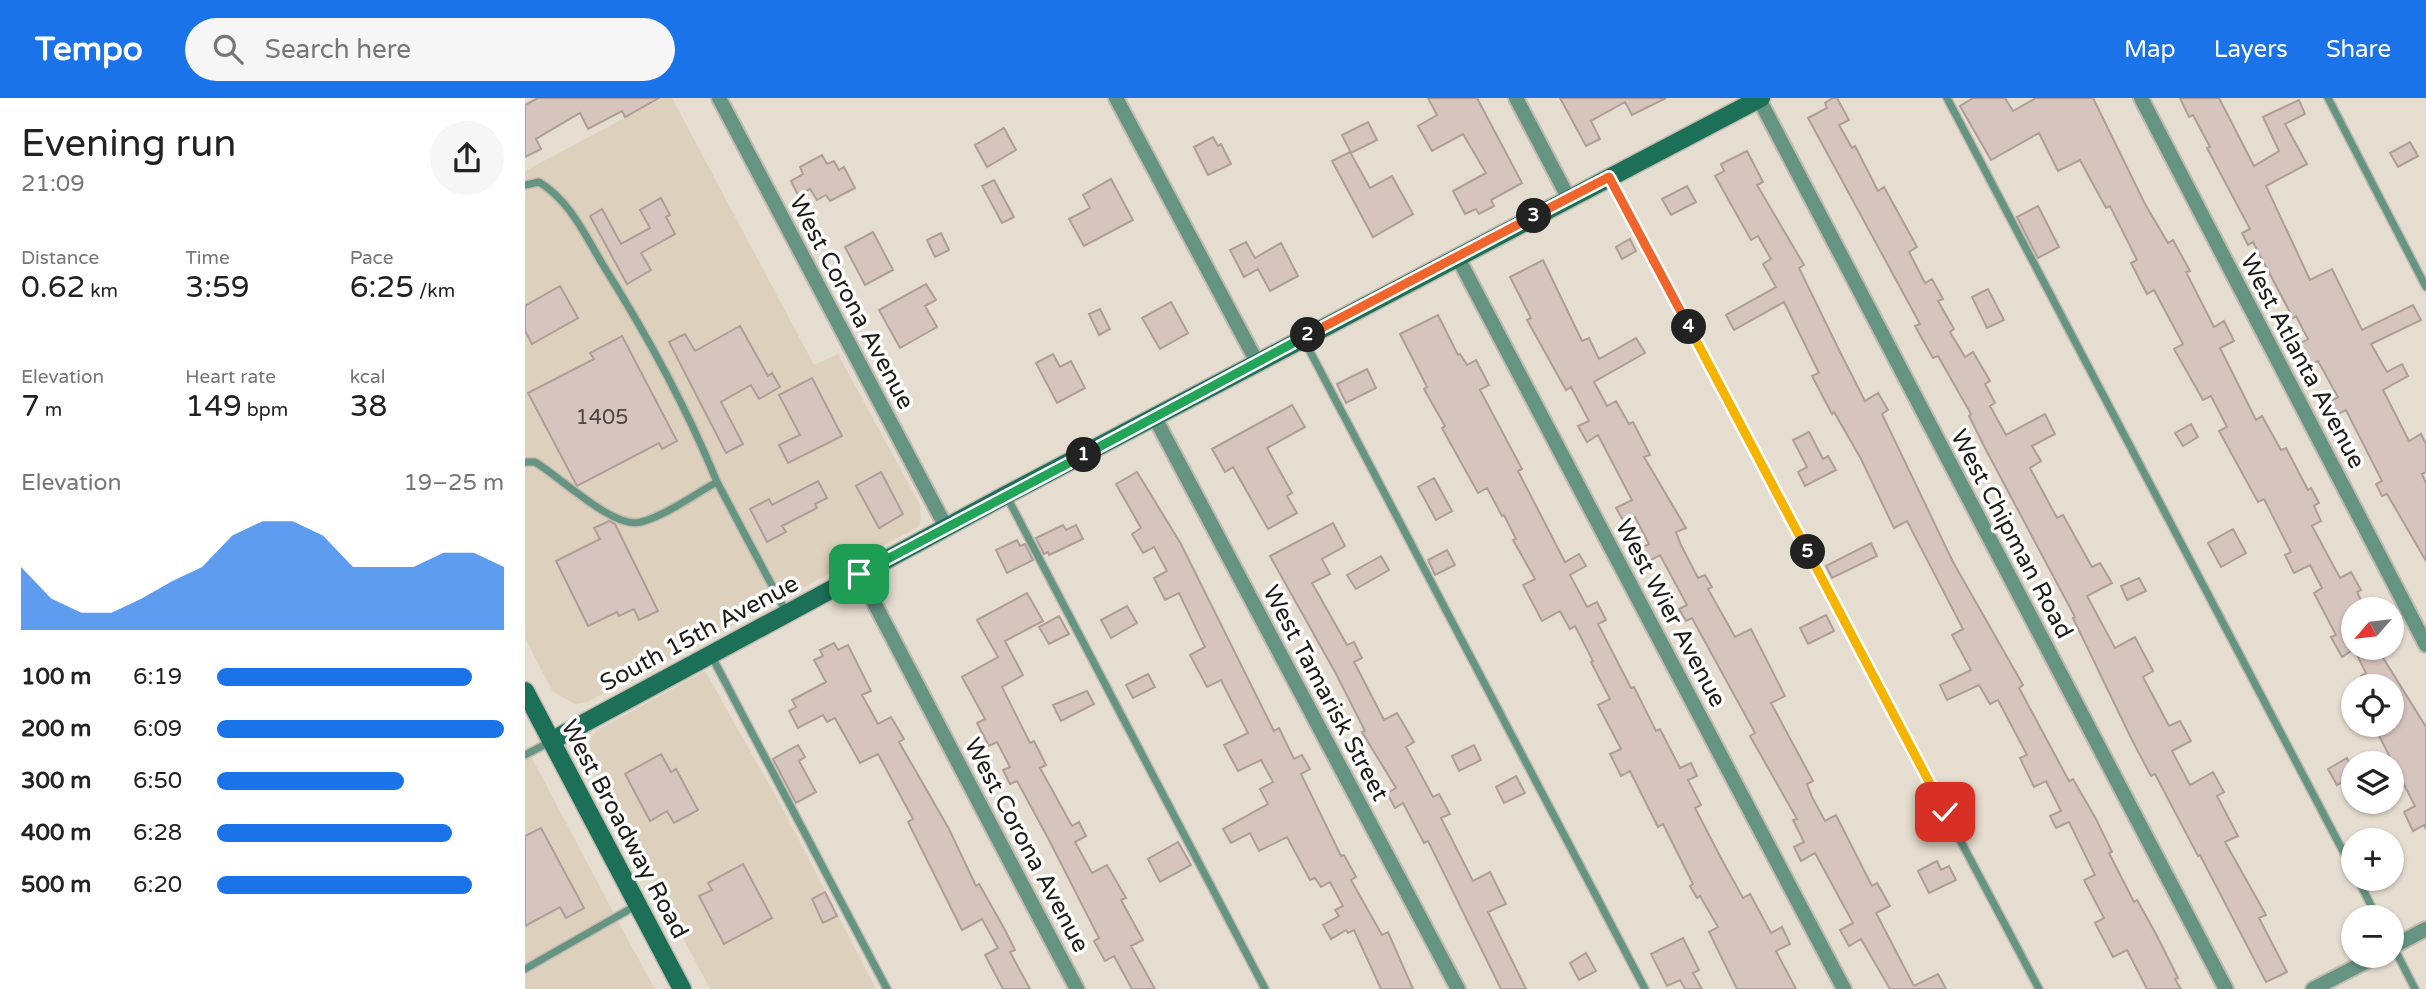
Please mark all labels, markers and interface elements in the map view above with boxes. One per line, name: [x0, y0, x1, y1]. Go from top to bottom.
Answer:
search box: [185, 18, 675, 81]
text: Tempo: [35, 30, 143, 69]
icon: search: [209, 30, 247, 68]
text: Search here: [265, 34, 411, 65]
text: Map: [2124, 35, 2176, 64]
text: Layers: [2214, 35, 2288, 64]
text: Share: [2326, 35, 2391, 64]
text: Evening run: [21, 121, 236, 167]
button: share: [430, 121, 504, 195]
text: 21:09: [21, 170, 85, 198]
street label: West Corona Avenue: [783, 190, 920, 414]
pin: 3: [1517, 198, 1551, 234]
text: 3: [1528, 204, 1539, 226]
text: Distance: [21, 247, 99, 269]
text: Time: [185, 247, 230, 269]
text: Pace: [350, 247, 393, 269]
street label: West Atlanta Avenue: [2234, 249, 2371, 473]
text: 0.62: [21, 269, 85, 306]
text: 3:59: [185, 269, 250, 306]
text: 6:25: [350, 269, 414, 306]
text: km: [85, 280, 118, 302]
text: /km: [414, 280, 455, 302]
pin: 4: [1671, 310, 1707, 344]
text: 4: [1683, 315, 1694, 337]
pin: 2: [1291, 317, 1325, 352]
text: 2: [1302, 323, 1313, 345]
text: Elevation: [21, 366, 104, 388]
text: Heart rate: [185, 366, 276, 388]
text: kcal: [350, 366, 385, 388]
text: 7: [21, 388, 40, 425]
text: 149: [185, 388, 242, 425]
text: 38: [350, 388, 387, 425]
text: m: [40, 399, 62, 421]
text: bpm: [242, 399, 288, 421]
house number: 1405: [576, 405, 628, 430]
street label: West Chipman Road: [1944, 425, 2079, 644]
pin: 1: [1067, 438, 1101, 472]
text: 1: [1078, 443, 1089, 465]
text: Elevation: [21, 469, 122, 497]
text: 19–25 m: [403, 469, 504, 497]
street label: West Wier Avenue: [1609, 514, 1732, 712]
pin: 5: [1791, 534, 1825, 570]
text: 5: [1802, 540, 1813, 562]
pin: [829, 544, 889, 604]
icon: arrive: [840, 555, 878, 593]
street label: South 15th Avenue: [595, 569, 803, 698]
street label: West Tamarisk Street: [1256, 581, 1395, 806]
north arrow: [2341, 597, 2405, 660]
map controls: [2341, 597, 2404, 968]
text: 100 m: [21, 663, 91, 691]
text: 6:19: [133, 663, 182, 691]
button: locate: [2341, 674, 2404, 737]
text: 200 m: [21, 715, 91, 743]
text: 6:09: [133, 715, 182, 743]
street label: West Broadway Road: [555, 715, 695, 944]
street label: West Corona Avenue: [958, 733, 1095, 957]
button: layers: [2341, 751, 2404, 814]
text: 300 m: [21, 767, 91, 795]
text: 6:50: [133, 767, 182, 795]
pin: [1915, 782, 1975, 842]
icon: check: [1926, 793, 1964, 831]
text: 400 m: [21, 819, 91, 847]
text: 6:28: [133, 819, 182, 847]
button: +: [2341, 828, 2404, 891]
text: 500 m: [21, 871, 91, 899]
text: 6:20: [133, 871, 182, 899]
button: −: [2341, 905, 2404, 968]

